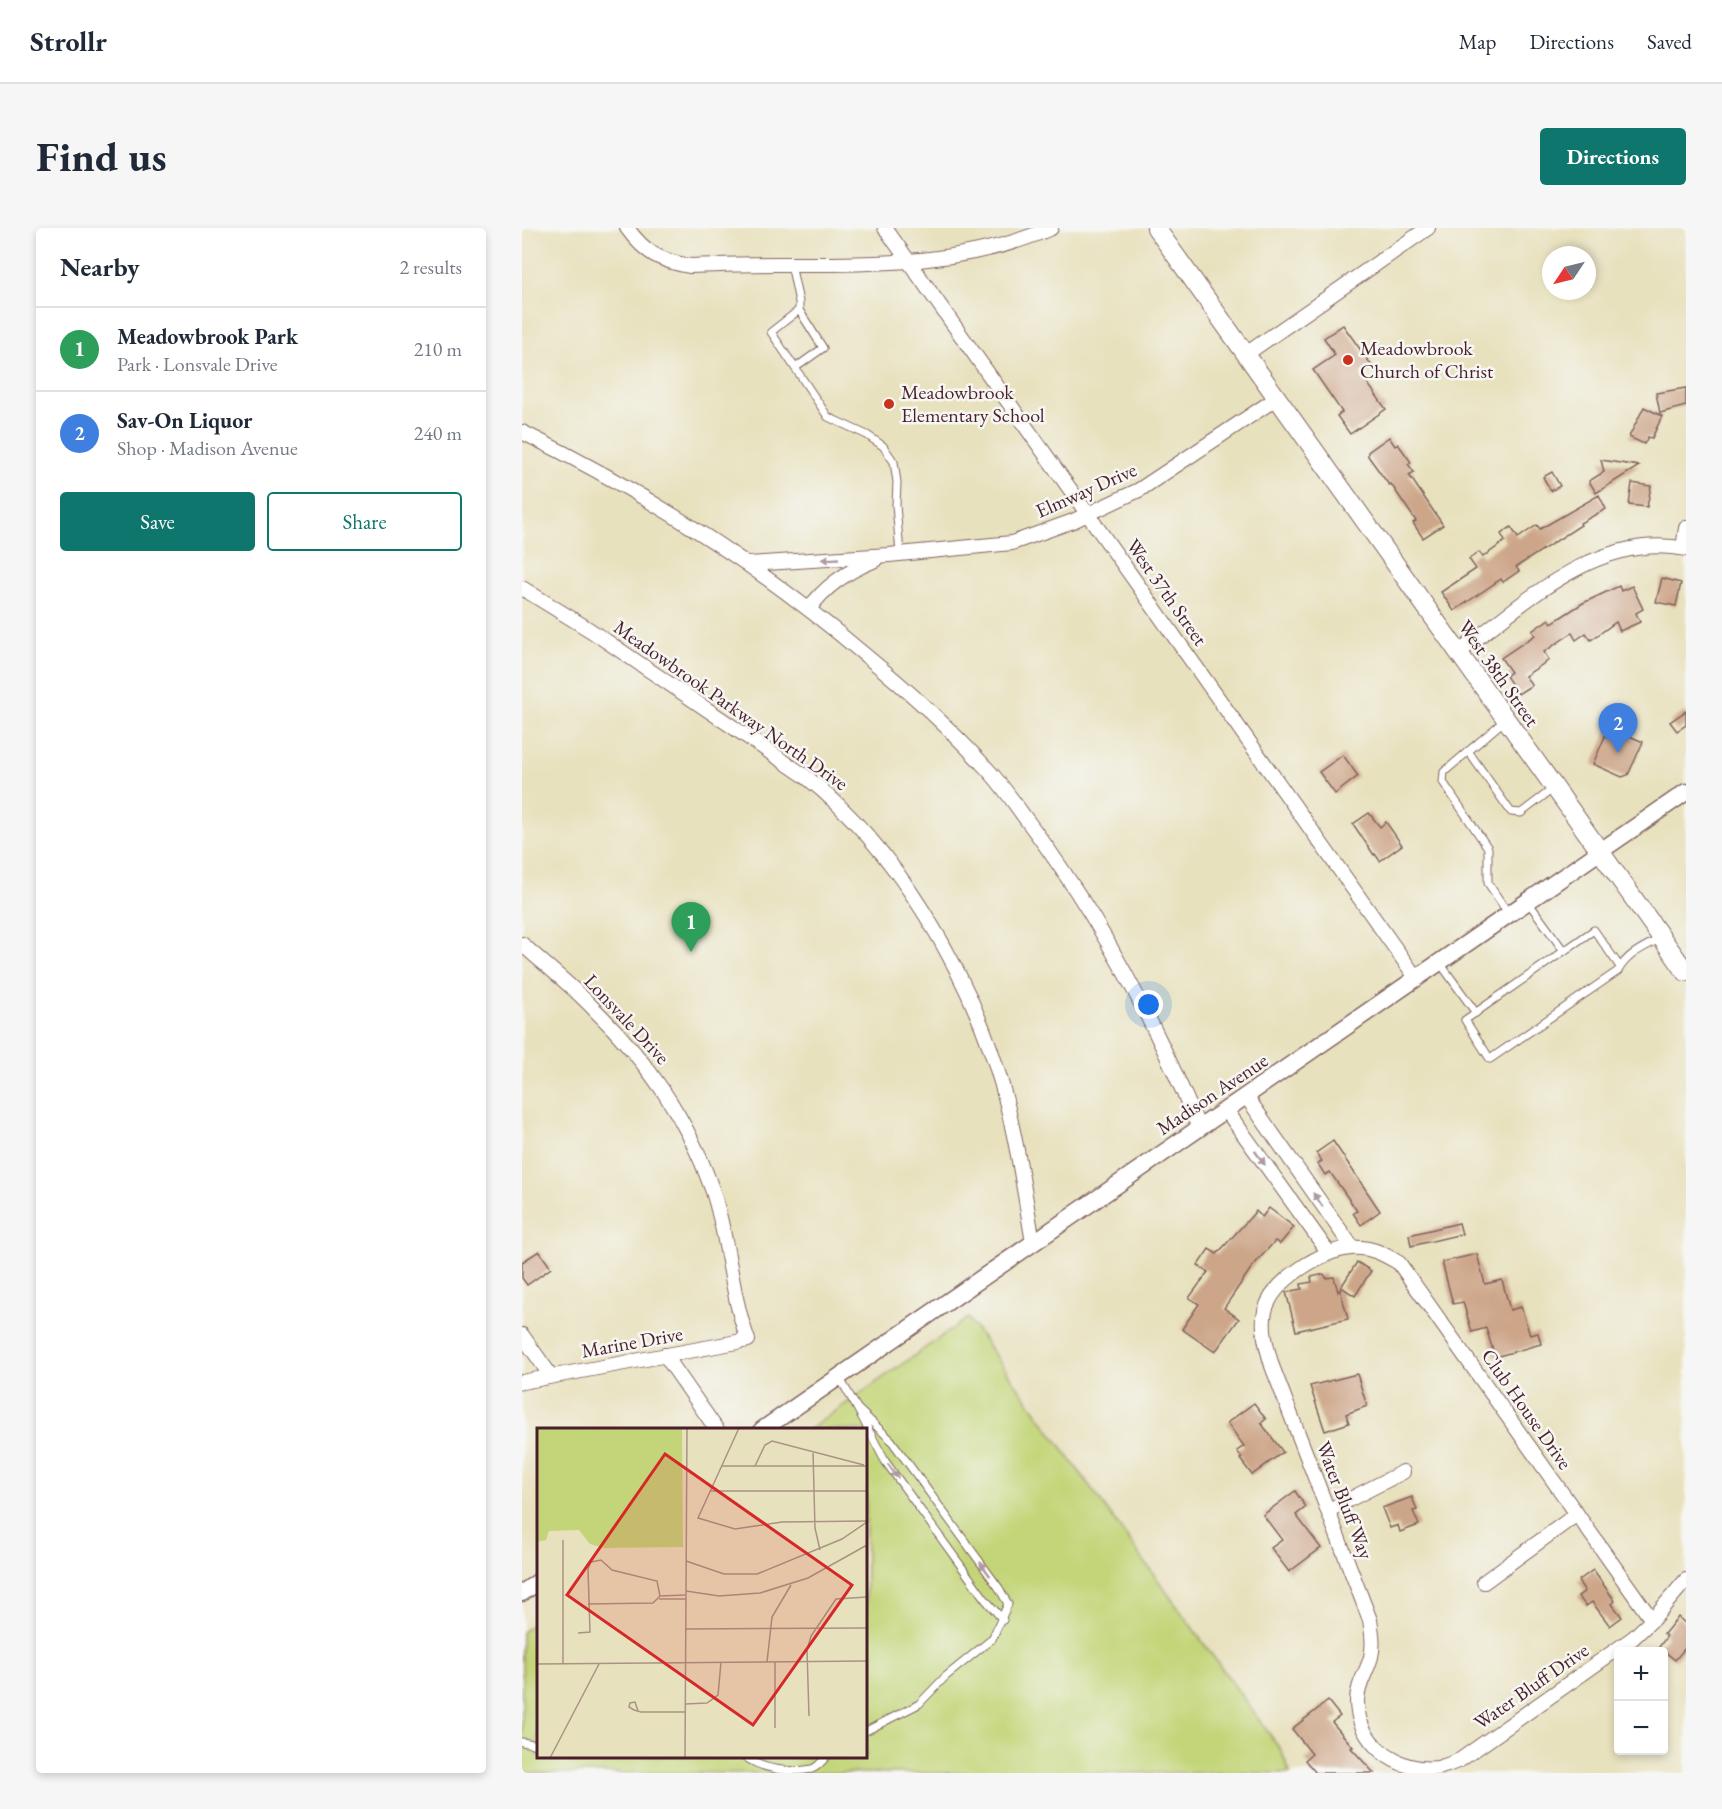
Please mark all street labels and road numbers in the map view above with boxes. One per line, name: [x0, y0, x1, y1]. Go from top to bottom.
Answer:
street label: Elmway Drive: [1031, 456, 1141, 524]
street label: West 37th Street: [1121, 534, 1214, 651]
street label: Meadowbrook Parkway North Drive: [609, 614, 853, 796]
street label: West 38th Street: [1453, 615, 1546, 732]
street label: Lonsvale Drive: [578, 968, 676, 1070]
street label: Madison Avenue: [1151, 1047, 1273, 1141]
street label: Marine Drive: [579, 1320, 685, 1364]
street label: Club House Drive: [1476, 1344, 1578, 1475]
street label: Water Bluff Way: [1311, 1437, 1380, 1563]
street label: Water Bluff Drive: [1469, 1637, 1594, 1735]

